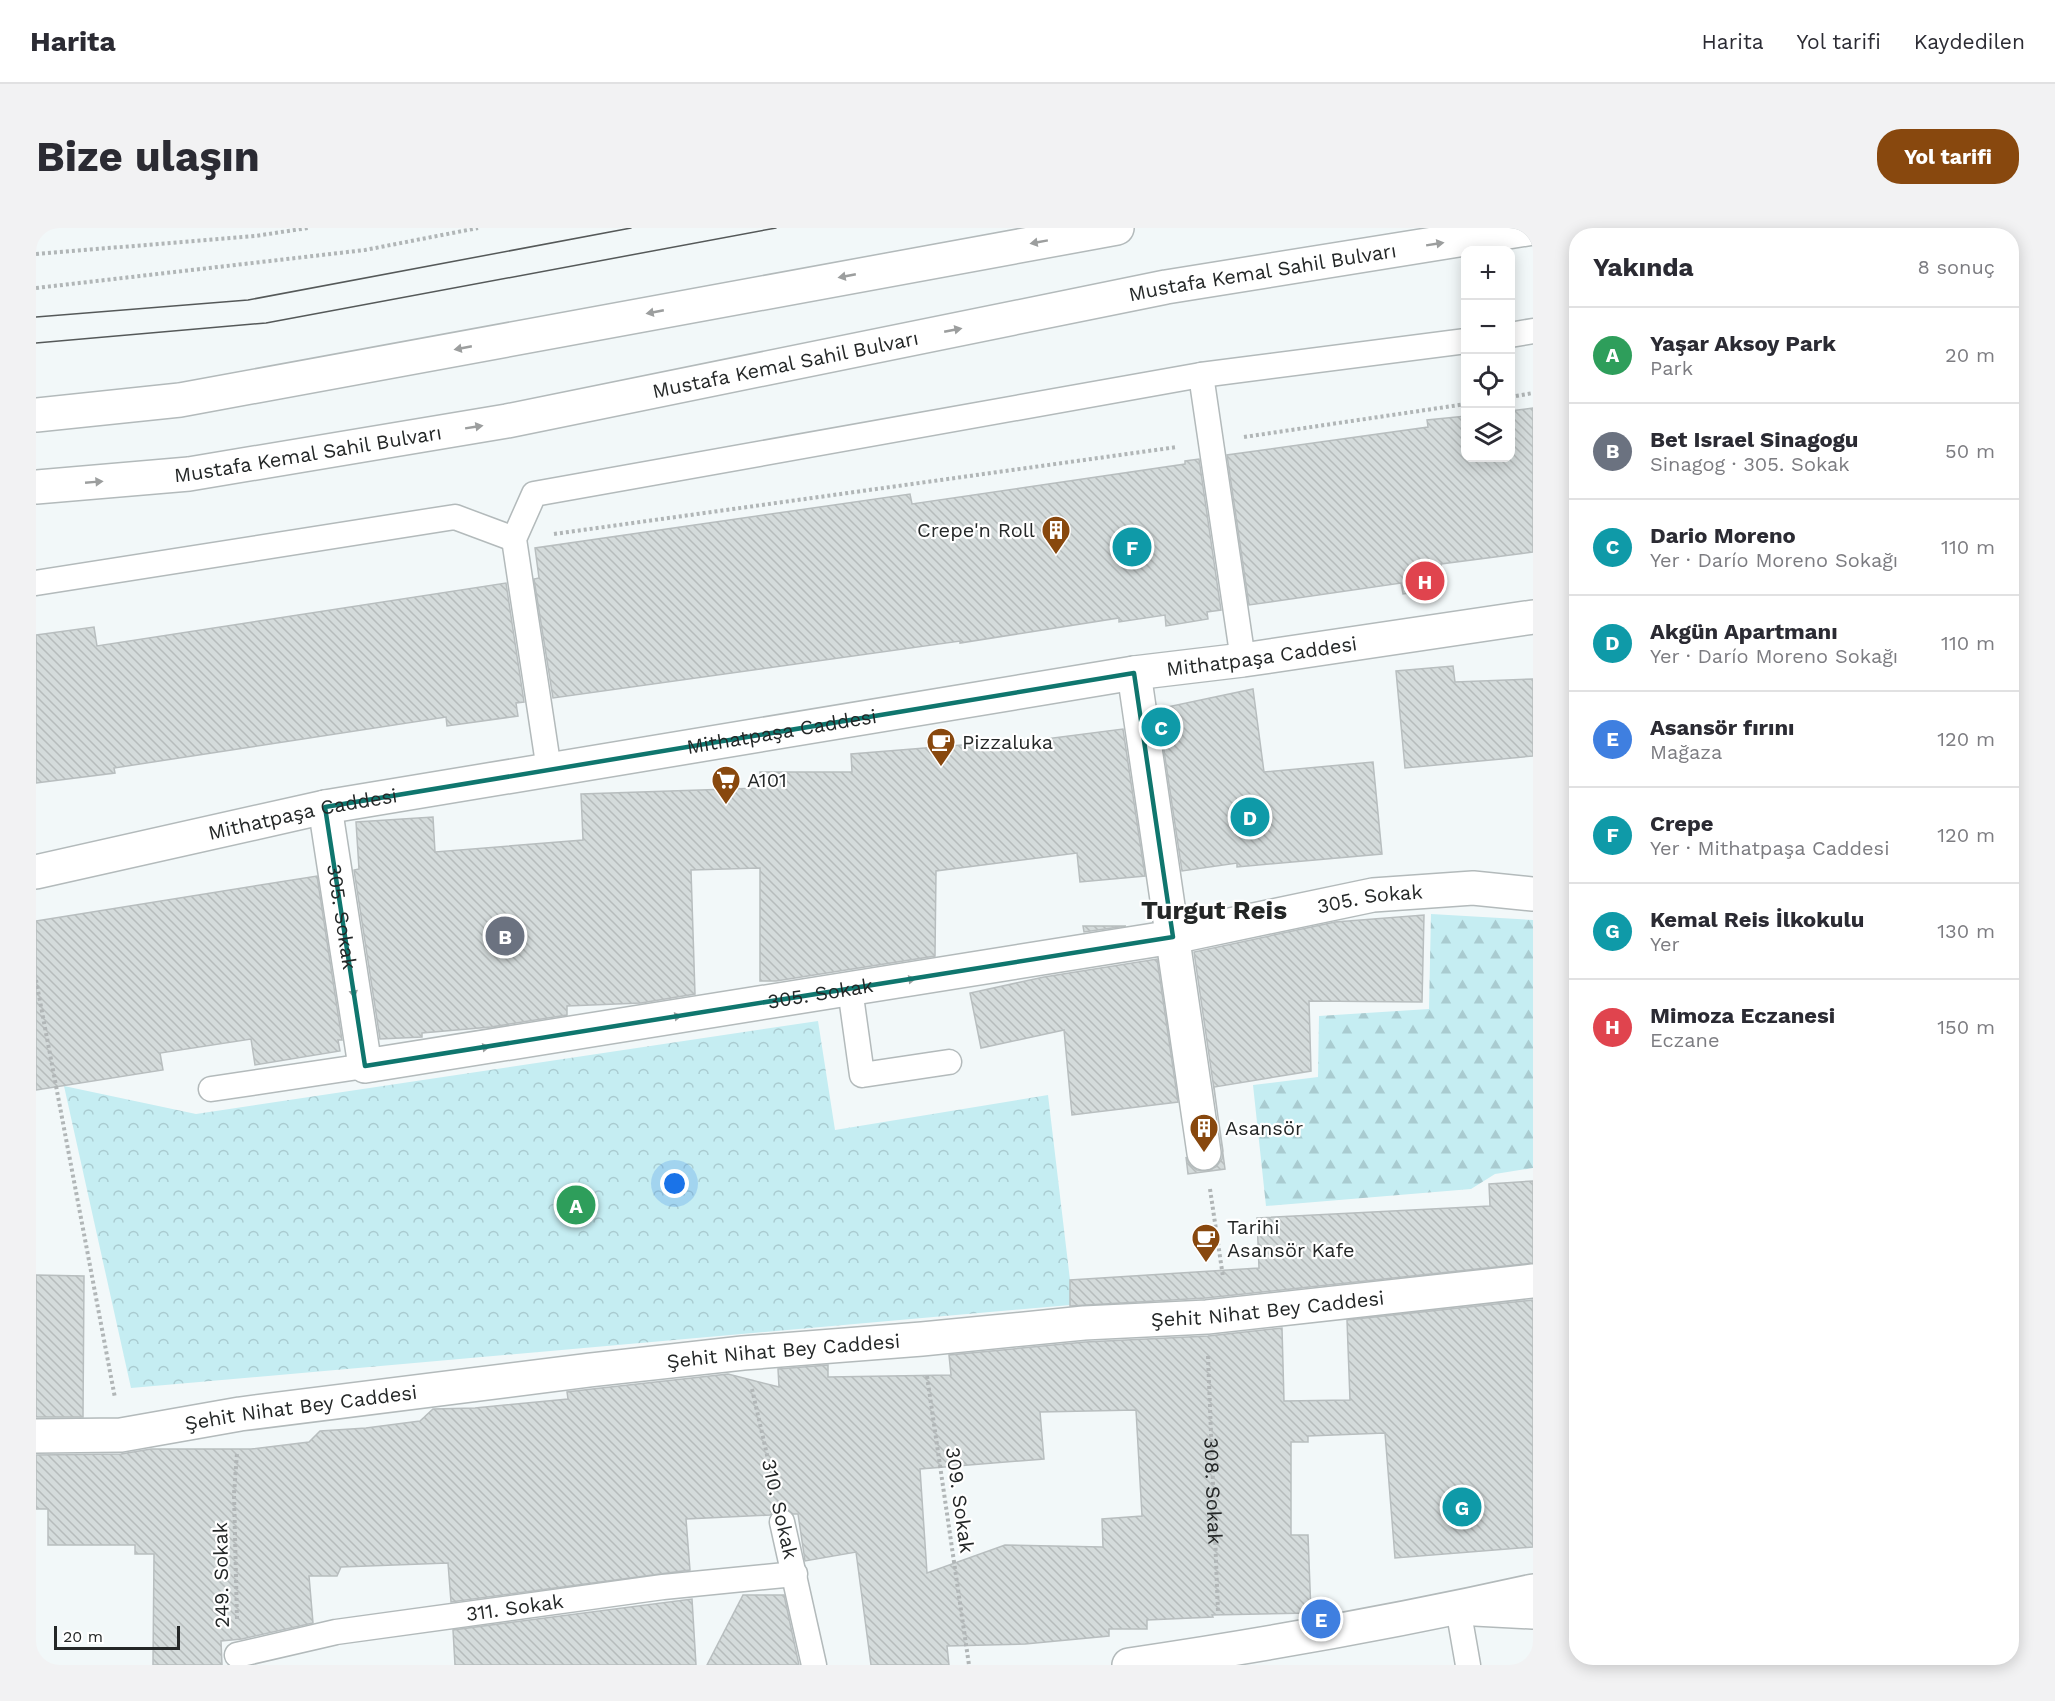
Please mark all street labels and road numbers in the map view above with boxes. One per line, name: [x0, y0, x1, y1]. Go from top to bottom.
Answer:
street label: Mustafa Kemal Sahil Bulvarı: [1126, 238, 1398, 306]
street label: Mustafa Kemal Sahil Bulvarı: [650, 326, 920, 403]
street label: Mustafa Kemal Sahil Bulvarı: [173, 420, 443, 487]
street label: Mithatpaşa Caddesi: [1165, 631, 1359, 681]
street label: Mithatpaşa Caddesi: [685, 704, 878, 759]
street label: Mithatpaşa Caddesi: [206, 783, 399, 845]
street label: 305. Sokak: [322, 862, 362, 971]
street label: 305. Sokak: [1315, 880, 1423, 918]
street label: 305. Sokak: [766, 973, 875, 1014]
street label: Şehit Nihat Bey Caddesi: [1150, 1286, 1385, 1332]
street label: Şehit Nihat Bey Caddesi: [665, 1329, 901, 1373]
street label: Şehit Nihat Bey Caddesi: [183, 1380, 418, 1436]
street label: 308. Sokak: [1199, 1437, 1227, 1545]
street label: 309. Sokak: [941, 1445, 979, 1555]
street label: 310. Sokak: [757, 1457, 803, 1561]
street label: 249. Sokak: [208, 1522, 234, 1628]
street label: 311. Sokak: [464, 1589, 565, 1626]

